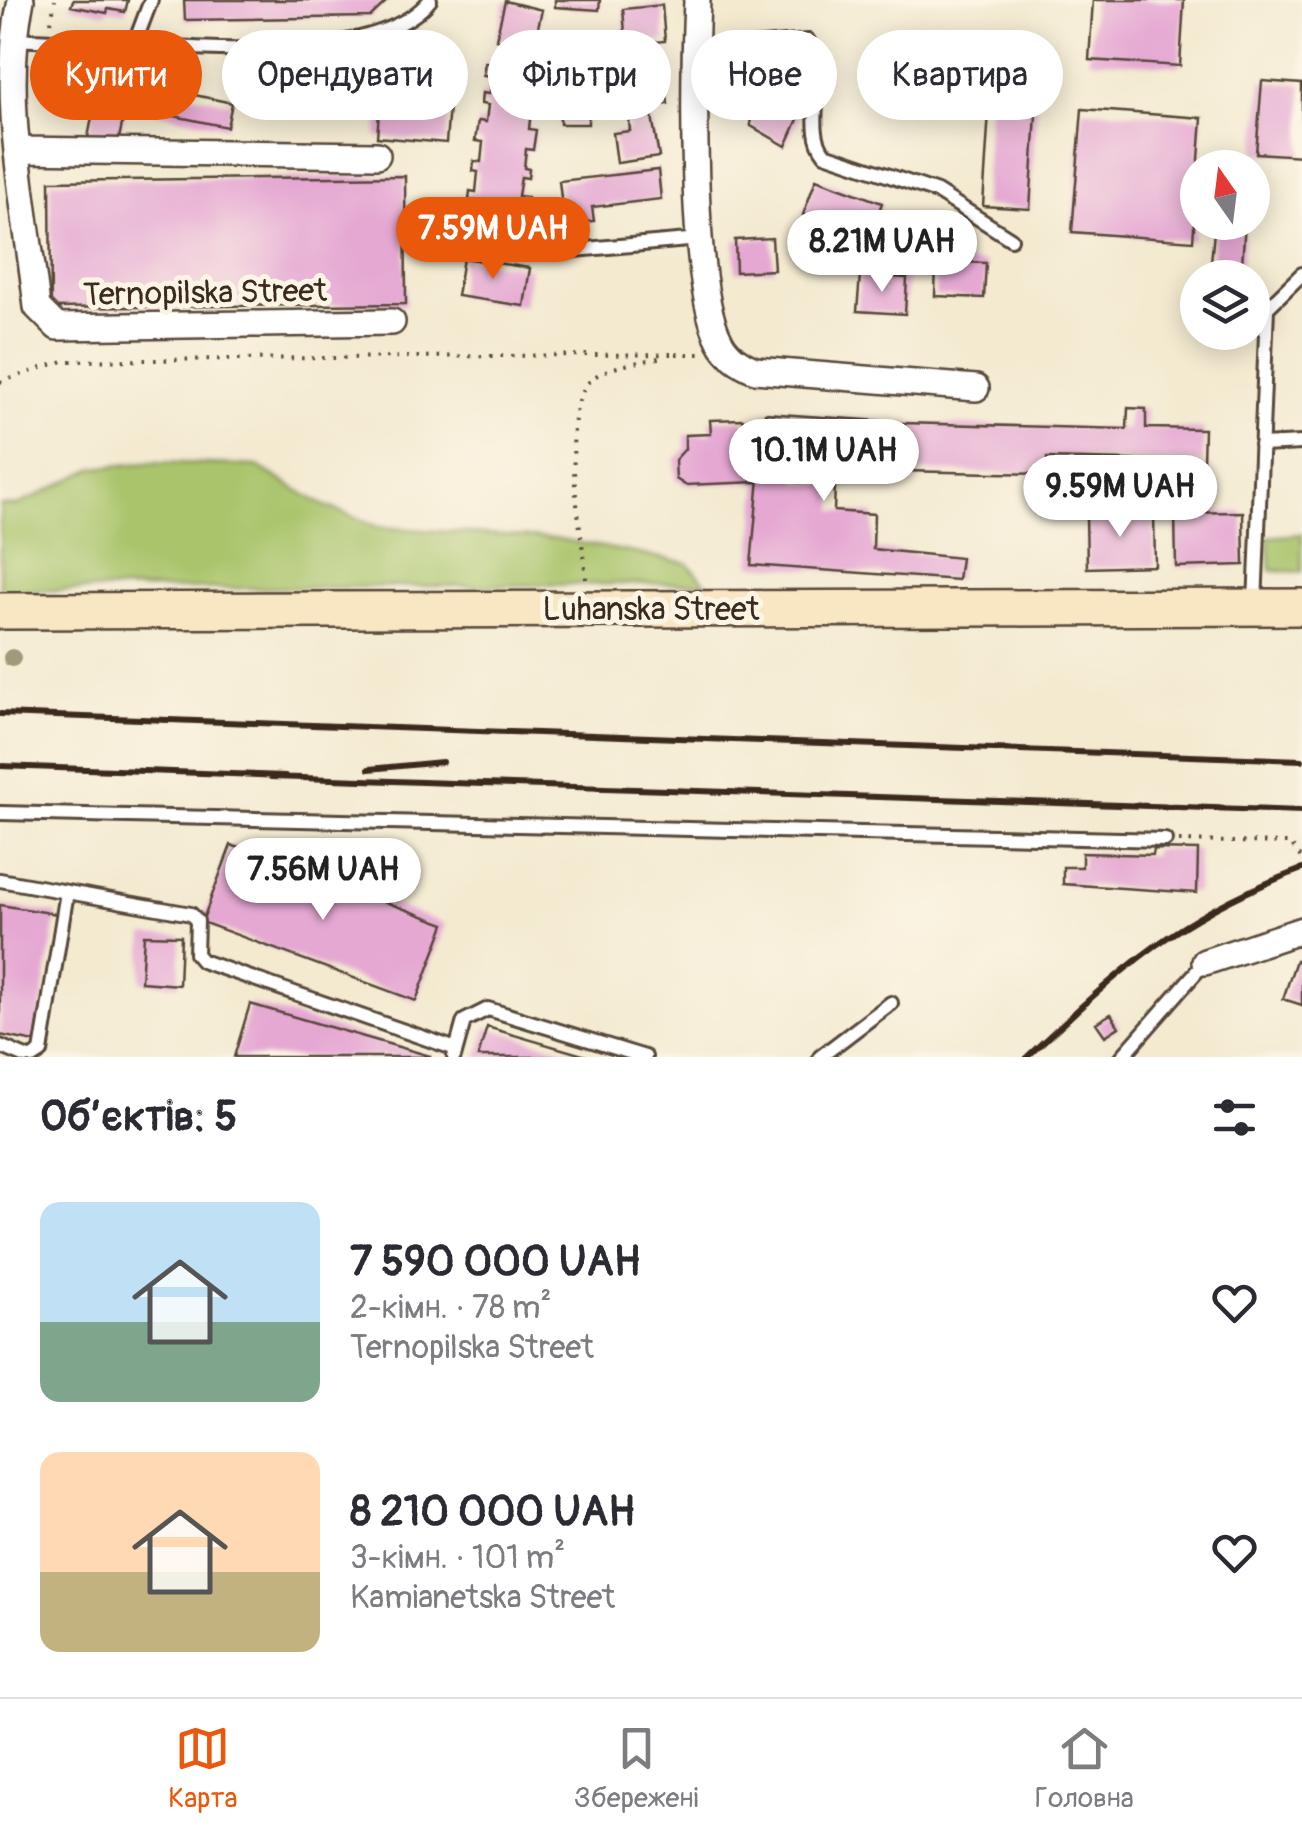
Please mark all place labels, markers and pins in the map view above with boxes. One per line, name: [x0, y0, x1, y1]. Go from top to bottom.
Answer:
pin: 7.59M UAH: [379, 197, 607, 282]
pin: 8.21M UAH: [768, 210, 996, 295]
pin: 10.1M UAH: [710, 419, 938, 504]
pin: 9.59M UAH: [1006, 455, 1234, 540]
pin: 7.56M UAH: [209, 838, 437, 923]

